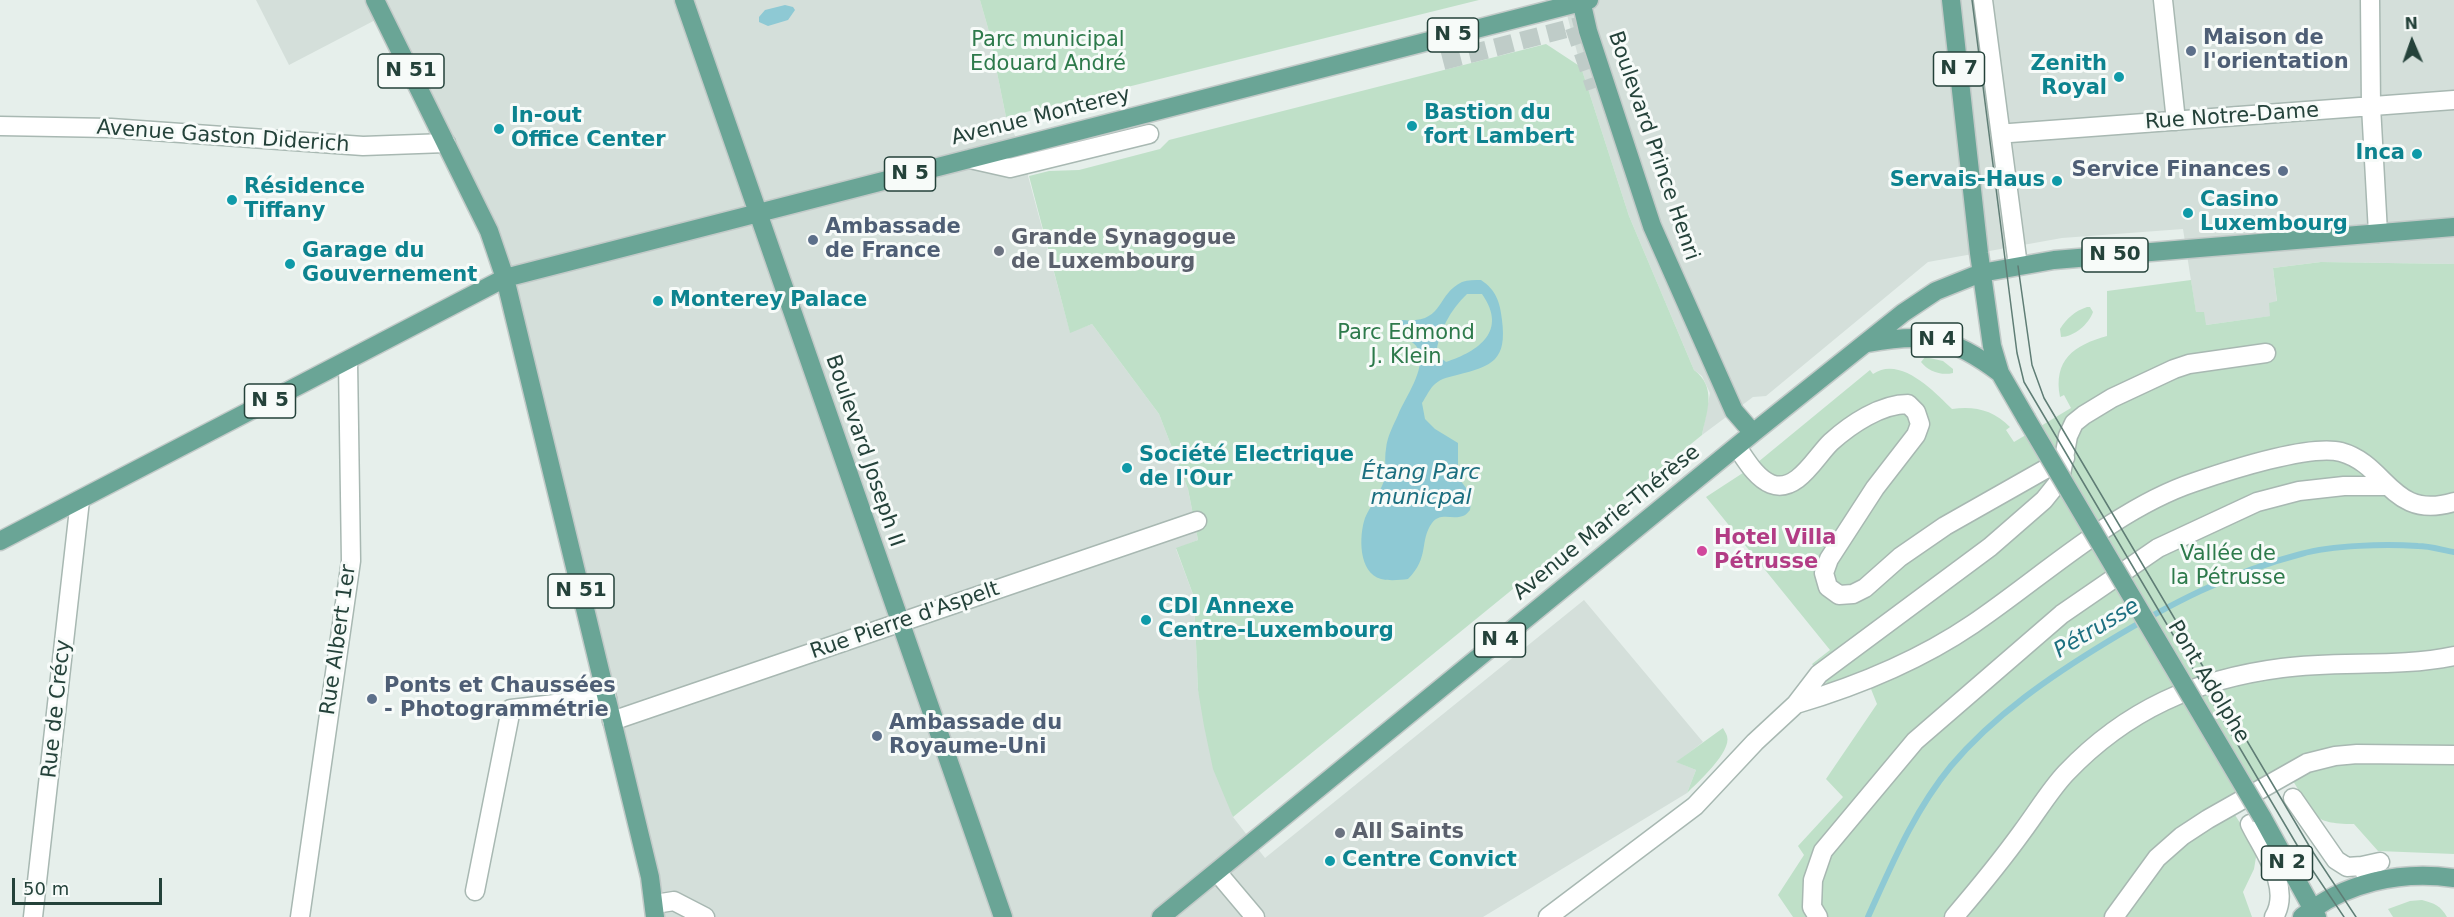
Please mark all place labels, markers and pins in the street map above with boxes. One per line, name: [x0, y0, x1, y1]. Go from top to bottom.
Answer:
place label: Maison de l'orientation: [2203, 26, 2349, 76]
marker: Maison de l'orientation: [2184, 44, 2198, 58]
place label: Zenith Royal: [2030, 52, 2107, 102]
marker: Zenith Royal: [2112, 70, 2126, 84]
place label: Bastion du fort Lambert: [1424, 101, 1574, 151]
place label: In-out Office Center: [511, 104, 666, 154]
marker: Bastion du fort Lambert: [1405, 119, 1419, 133]
marker: In-out Office Center: [492, 122, 506, 136]
place label: Inca: [2356, 141, 2405, 167]
marker: Inca: [2410, 147, 2424, 161]
place label: Service Finances: [2072, 158, 2271, 184]
marker: Service Finances: [2276, 164, 2290, 178]
place label: Servais-Haus: [1890, 168, 2045, 194]
marker: Servais-Haus: [2050, 174, 2064, 188]
place label: Résidence Tiffany: [244, 175, 365, 225]
place label: Casino Luxembourg: [2200, 188, 2348, 238]
marker: Résidence Tiffany: [225, 193, 239, 207]
marker: Casino Luxembourg: [2181, 206, 2195, 220]
place label: Ambassade de France: [825, 215, 961, 265]
place label: Grande Synagogue de Luxembourg: [1011, 226, 1236, 276]
marker: Ambassade de France: [806, 233, 820, 247]
place label: Garage du Gouvernement: [302, 239, 477, 289]
marker: Grande Synagogue de Luxembourg: [992, 244, 1006, 258]
marker: Garage du Gouvernement: [283, 257, 297, 271]
place label: Monterey Palace: [670, 288, 867, 314]
marker: Monterey Palace: [651, 294, 665, 308]
place label: Société Electrique de l'Our: [1139, 443, 1354, 493]
marker: Société Electrique de l'Our: [1120, 461, 1134, 475]
place label: Hotel Villa Pétrusse: [1714, 526, 1836, 576]
marker: Hotel Villa Pétrusse: [1695, 544, 1709, 558]
place label: CDI Annexe Centre-Luxembourg: [1158, 595, 1394, 645]
marker: CDI Annexe Centre-Luxembourg: [1139, 613, 1153, 627]
place label: Ponts et Chaussées - Photogrammétrie: [384, 674, 616, 724]
marker: Ponts et Chaussées - Photogrammétrie: [365, 692, 379, 706]
place label: Ambassade du Royaume-Uni: [889, 711, 1062, 761]
marker: Ambassade du Royaume-Uni: [870, 729, 884, 743]
place label: All Saints: [1352, 820, 1464, 846]
marker: All Saints: [1333, 826, 1347, 840]
place label: Centre Convict: [1342, 848, 1517, 874]
marker: Centre Convict: [1323, 854, 1337, 868]

